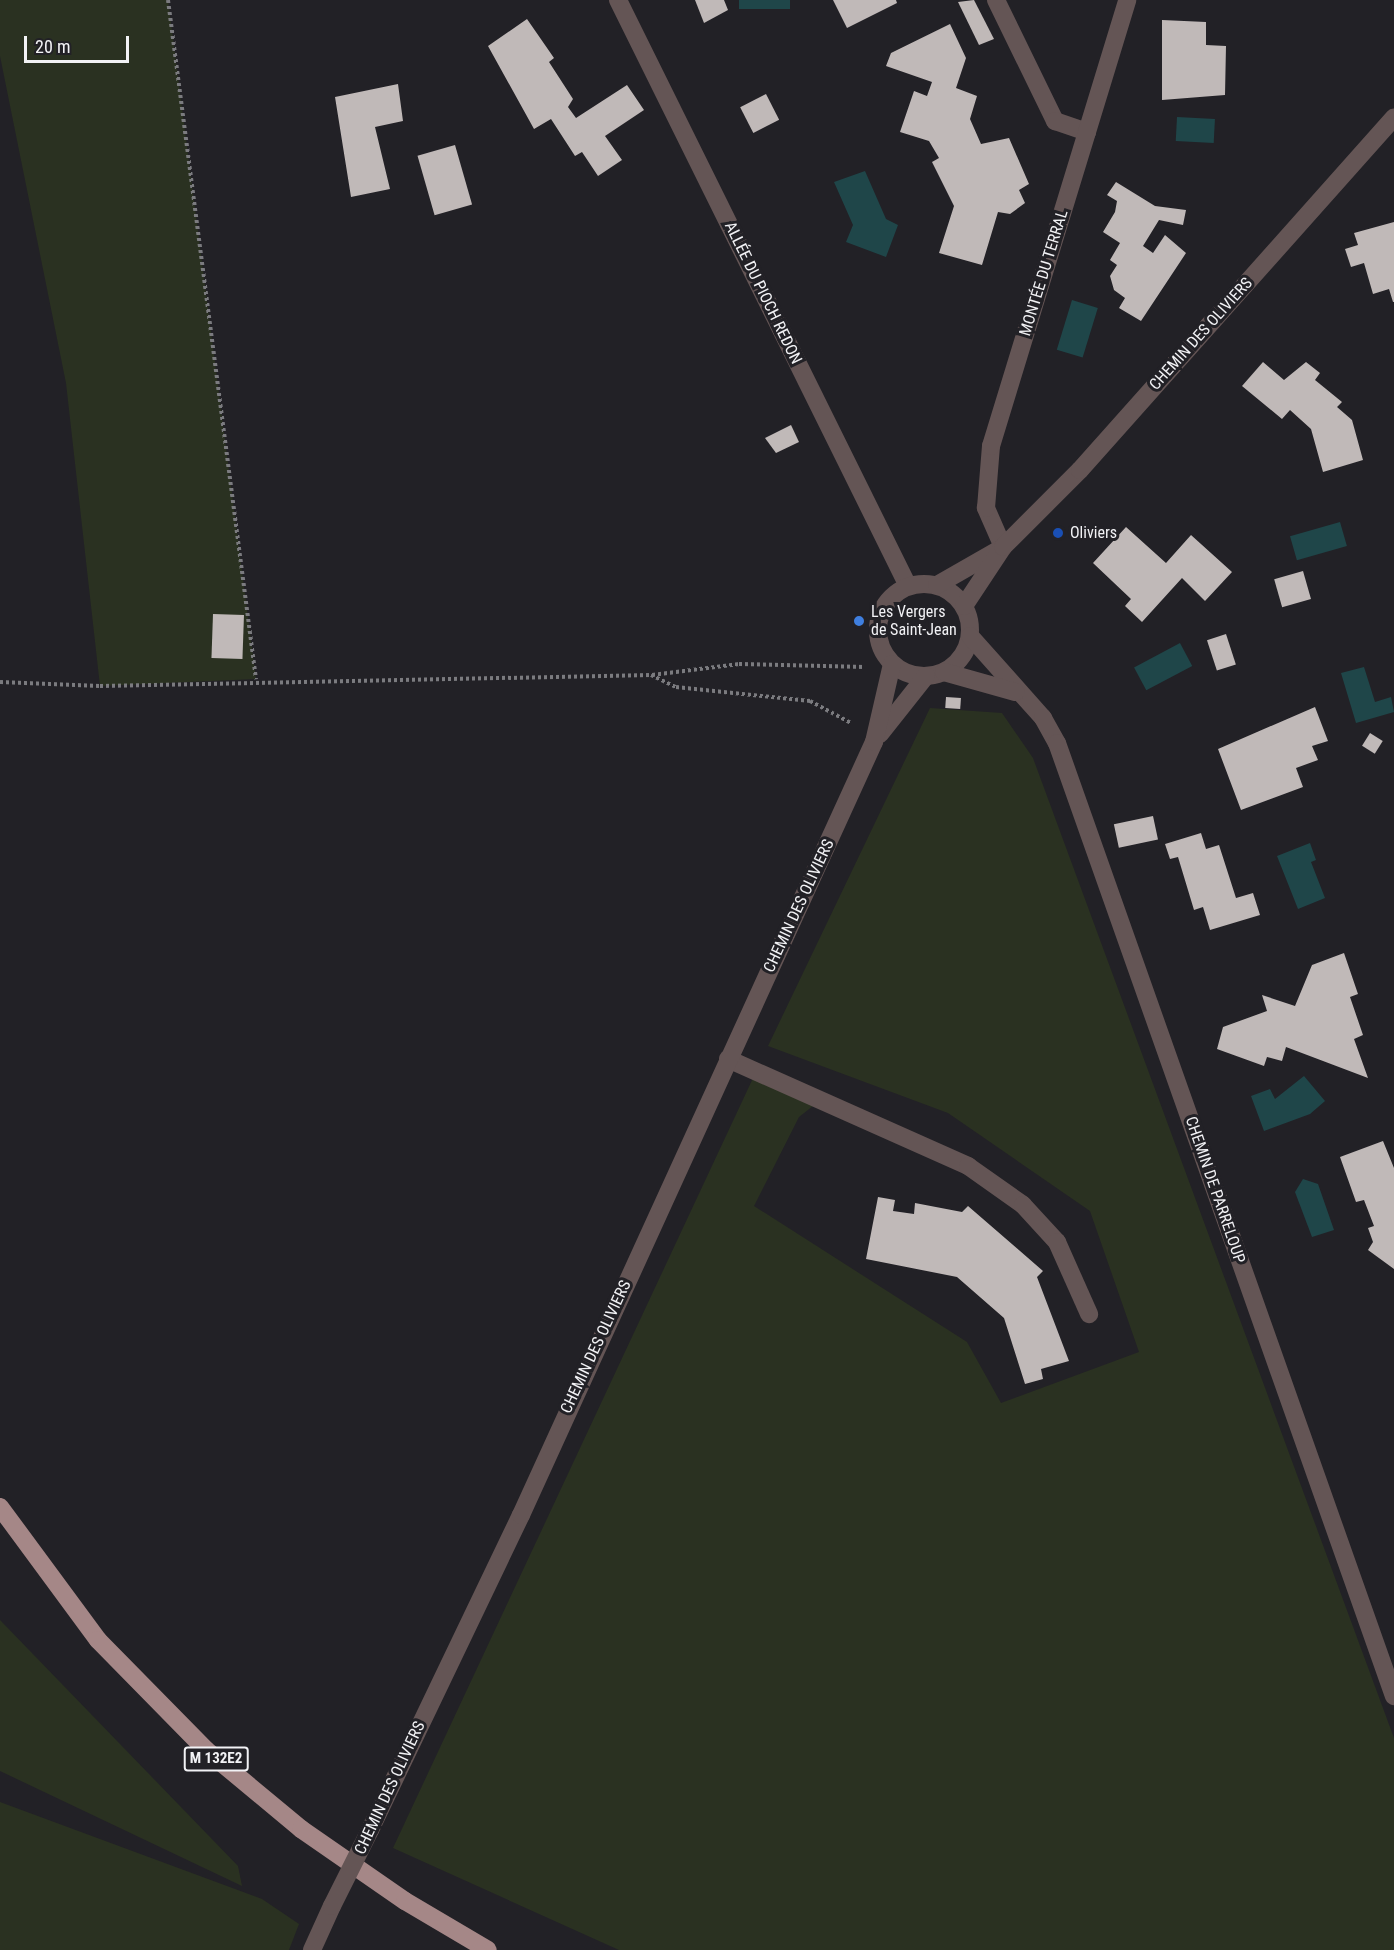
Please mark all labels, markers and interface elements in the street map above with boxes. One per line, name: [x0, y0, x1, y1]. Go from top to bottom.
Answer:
scale bar: [27, 24, 132, 62]
text: 20 m: [35, 36, 70, 57]
street label: MONTÉE DU TERRAL: [1016, 207, 1072, 339]
street label: ALLÉE DU PIOCH REDON: [720, 219, 806, 367]
street label: CHEMIN DES OLIVIERS: [1145, 274, 1257, 394]
place label: Oliviers: [1070, 523, 1117, 543]
marker: Oliviers: [1051, 526, 1065, 540]
place label: Les Vergers de Saint-Jean: [871, 602, 957, 640]
marker: Les Vergers de Saint-Jean: [852, 614, 866, 628]
street label: CHEMIN DES OLIVIERS: [760, 836, 838, 976]
street label: CHEMIN DE PARRELOUP: [1181, 1114, 1249, 1266]
street label: CHEMIN DES OLIVIERS: [557, 1277, 635, 1417]
street label: CHEMIN DES OLIVIERS: [351, 1718, 429, 1858]
road number: M 132E2: [183, 1747, 249, 1771]

